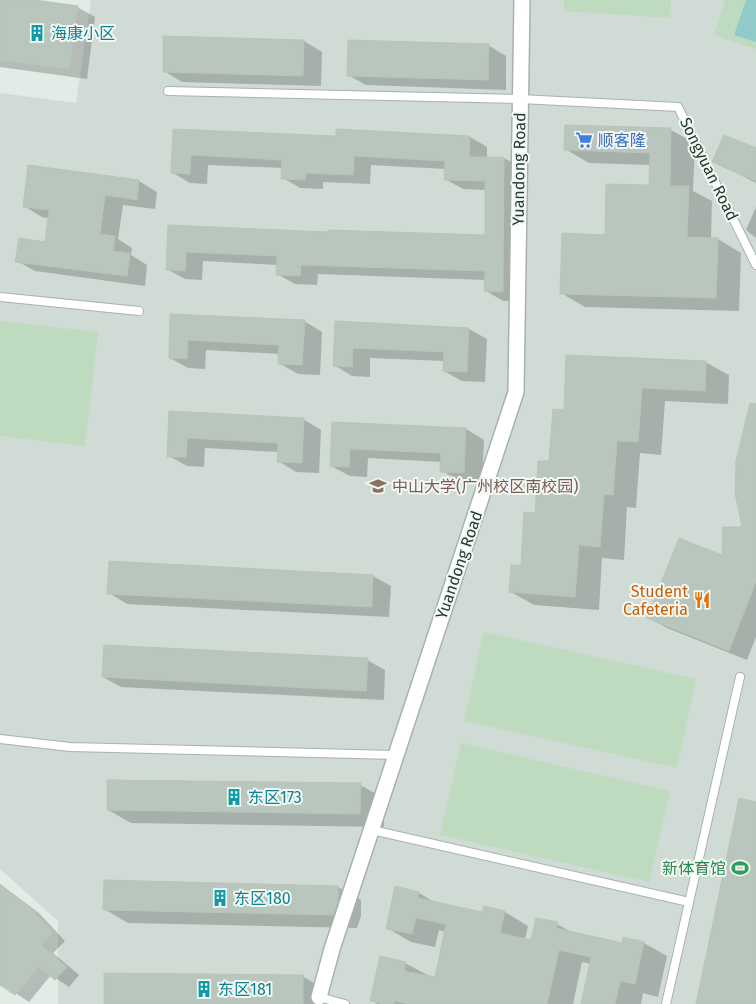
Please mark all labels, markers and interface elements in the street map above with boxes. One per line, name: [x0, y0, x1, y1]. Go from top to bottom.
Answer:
building icon: 海康小区: [27, 23, 47, 43]
place label: 海康小区: [51, 24, 115, 43]
street label: Yuandong Road: [509, 112, 529, 226]
street label: Songyuan Road: [676, 114, 742, 224]
supermarket icon: 顺客隆: [574, 130, 594, 150]
place label: 顺客隆: [598, 131, 646, 150]
school or university icon: 中山大学(广州校区南校园): [368, 476, 388, 496]
place label: 中山大学(广州校区南校园): [392, 477, 578, 496]
street label: Yuandong Road: [432, 508, 486, 622]
place label: Student Cafeteria: [623, 582, 688, 619]
restaurant icon: Student Cafeteria: [692, 590, 712, 610]
building icon: 东区173: [224, 787, 244, 807]
place label: 东区173: [248, 788, 302, 807]
sports icon: 新体育馆: [730, 858, 750, 878]
place label: 新体育馆: [662, 859, 726, 878]
building icon: 东区180: [210, 888, 230, 908]
place label: 东区180: [234, 889, 291, 908]
building icon: 东区181: [194, 979, 214, 999]
place label: 东区181: [218, 980, 272, 999]

